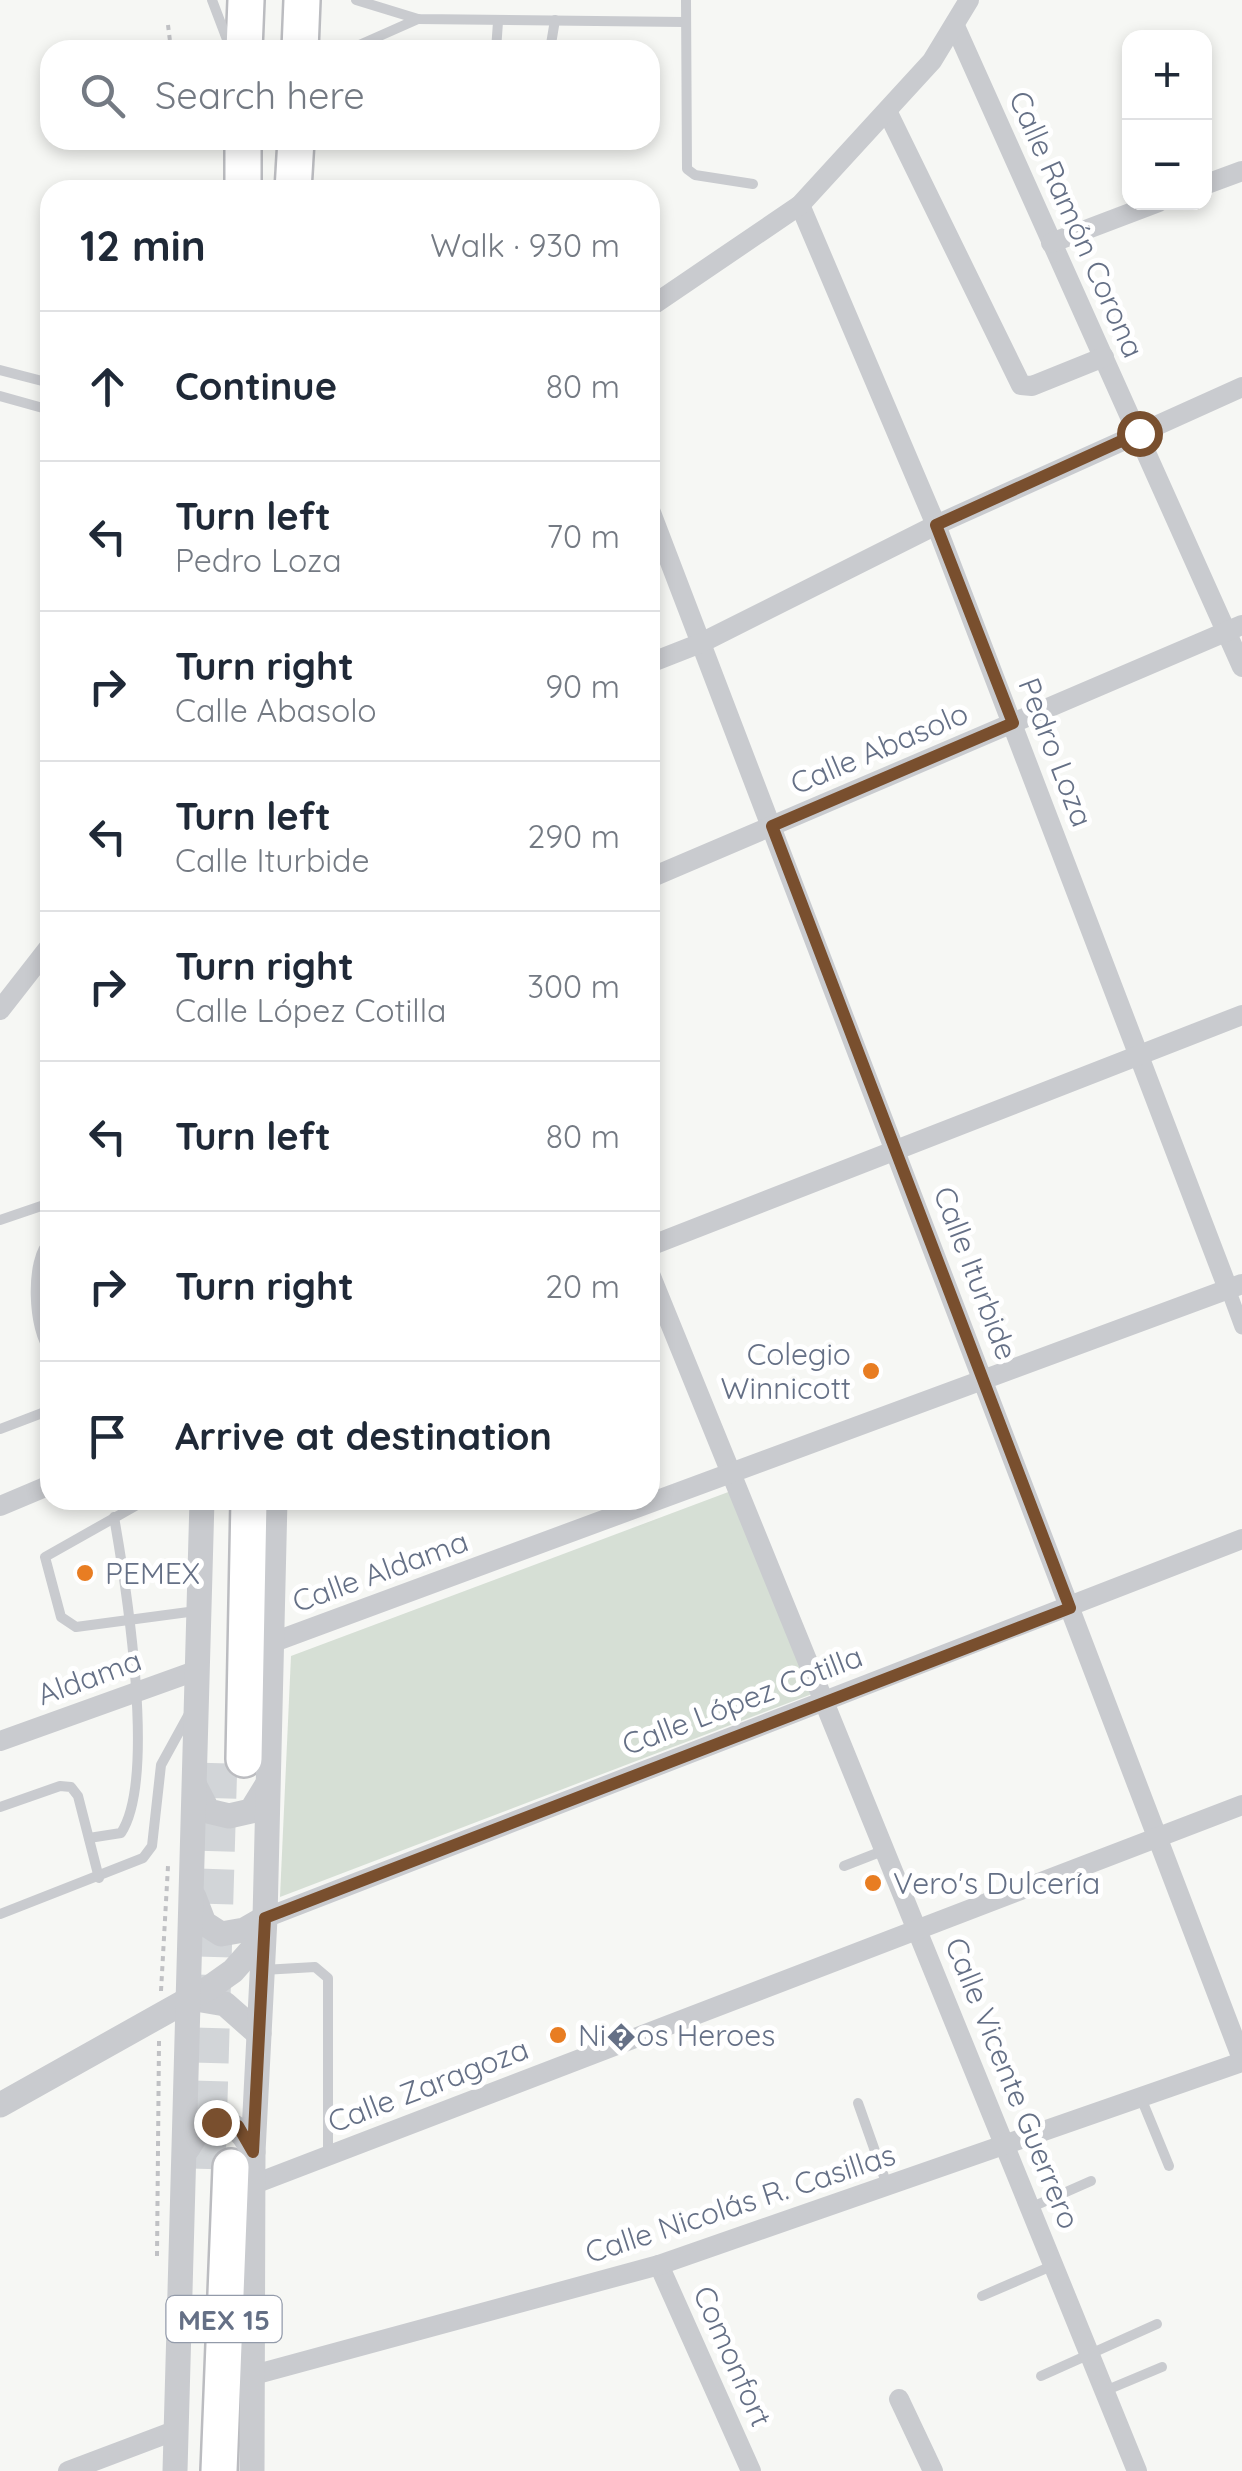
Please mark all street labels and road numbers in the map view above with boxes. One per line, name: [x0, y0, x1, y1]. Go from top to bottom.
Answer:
street label: Calle Ramón Corona: [1001, 85, 1153, 363]
street label: Pedro Loza: [1010, 672, 1102, 832]
street label: Calle Abasolo: [785, 694, 973, 802]
street label: Calle Iturbide: [926, 1181, 1026, 1365]
street label: Calle Aldama: [287, 1522, 473, 1620]
street label: Calle López Cotilla: [616, 1637, 868, 1763]
street label: Aldama: [32, 1641, 146, 1713]
street label: Calle Vicente Guerrero: [937, 1932, 1089, 2234]
street label: Calle Zaragoza: [322, 2029, 534, 2141]
street label: Calle Nicolás R. Casillas: [580, 2135, 900, 2271]
street label: Comonfort: [685, 2280, 781, 2432]
road number: MEX 15: [166, 2296, 282, 2342]

